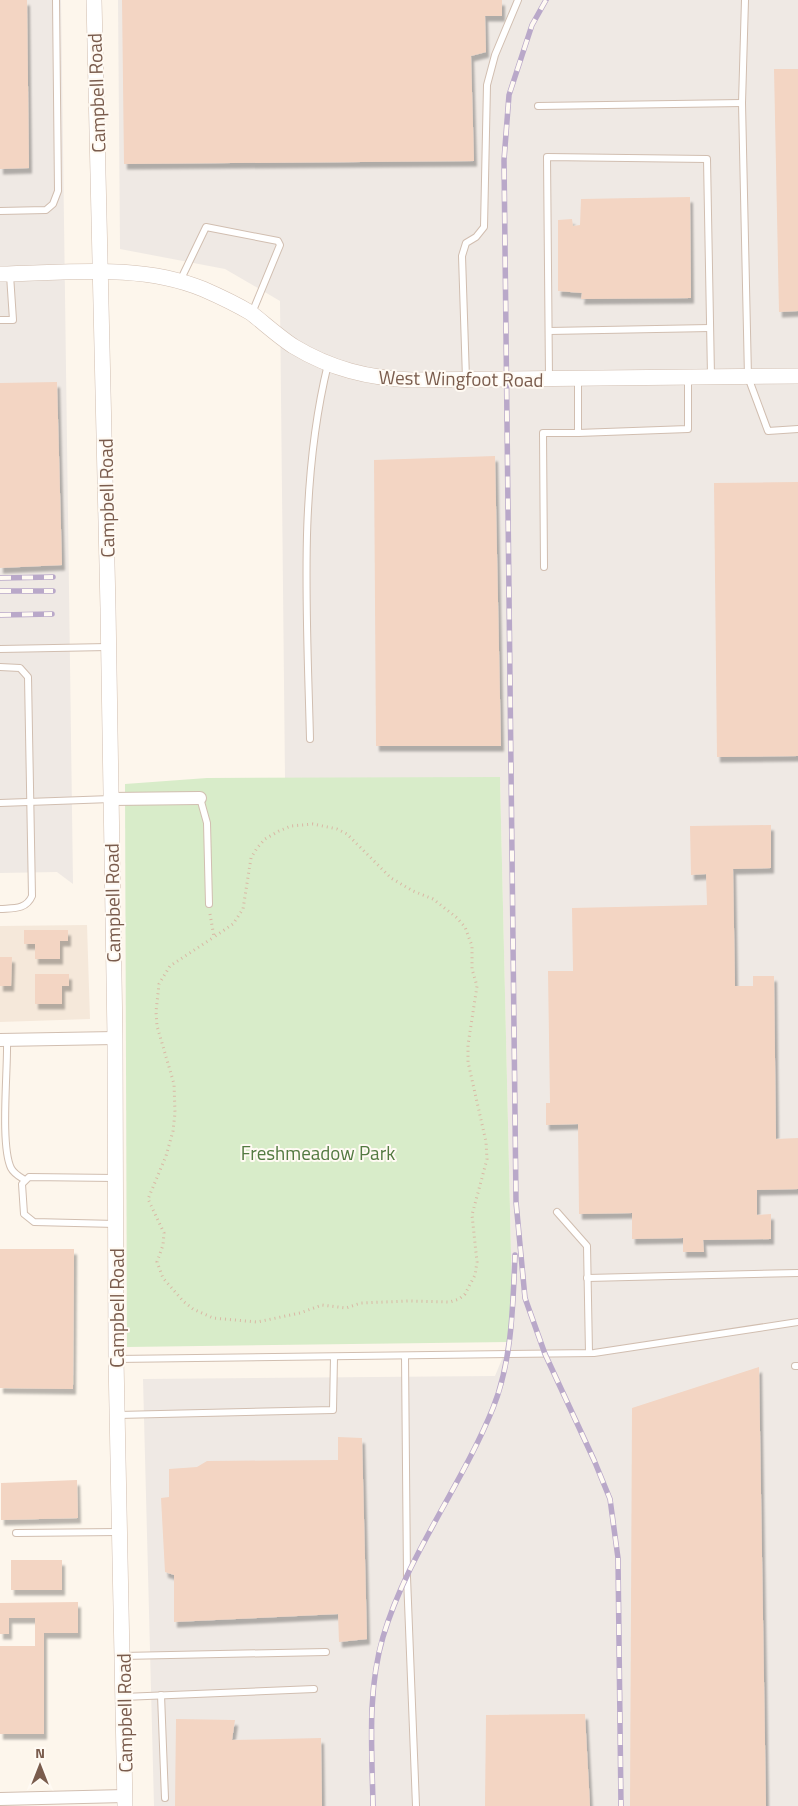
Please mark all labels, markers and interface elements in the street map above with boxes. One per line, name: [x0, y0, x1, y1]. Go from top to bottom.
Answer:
street label: Campbell Road: [79, 33, 113, 153]
street label: West Wingfoot Road: [378, 362, 544, 394]
street label: Campbell Road: [90, 438, 122, 558]
street label: Campbell Road: [96, 843, 128, 963]
park label: Freshmeadow Park: [241, 1138, 395, 1167]
street label: Campbell Road: [102, 1248, 131, 1368]
street label: Campbell Road: [108, 1653, 140, 1773]
north arrow: [15, 1741, 65, 1791]
text: N: [35, 1742, 45, 1763]

